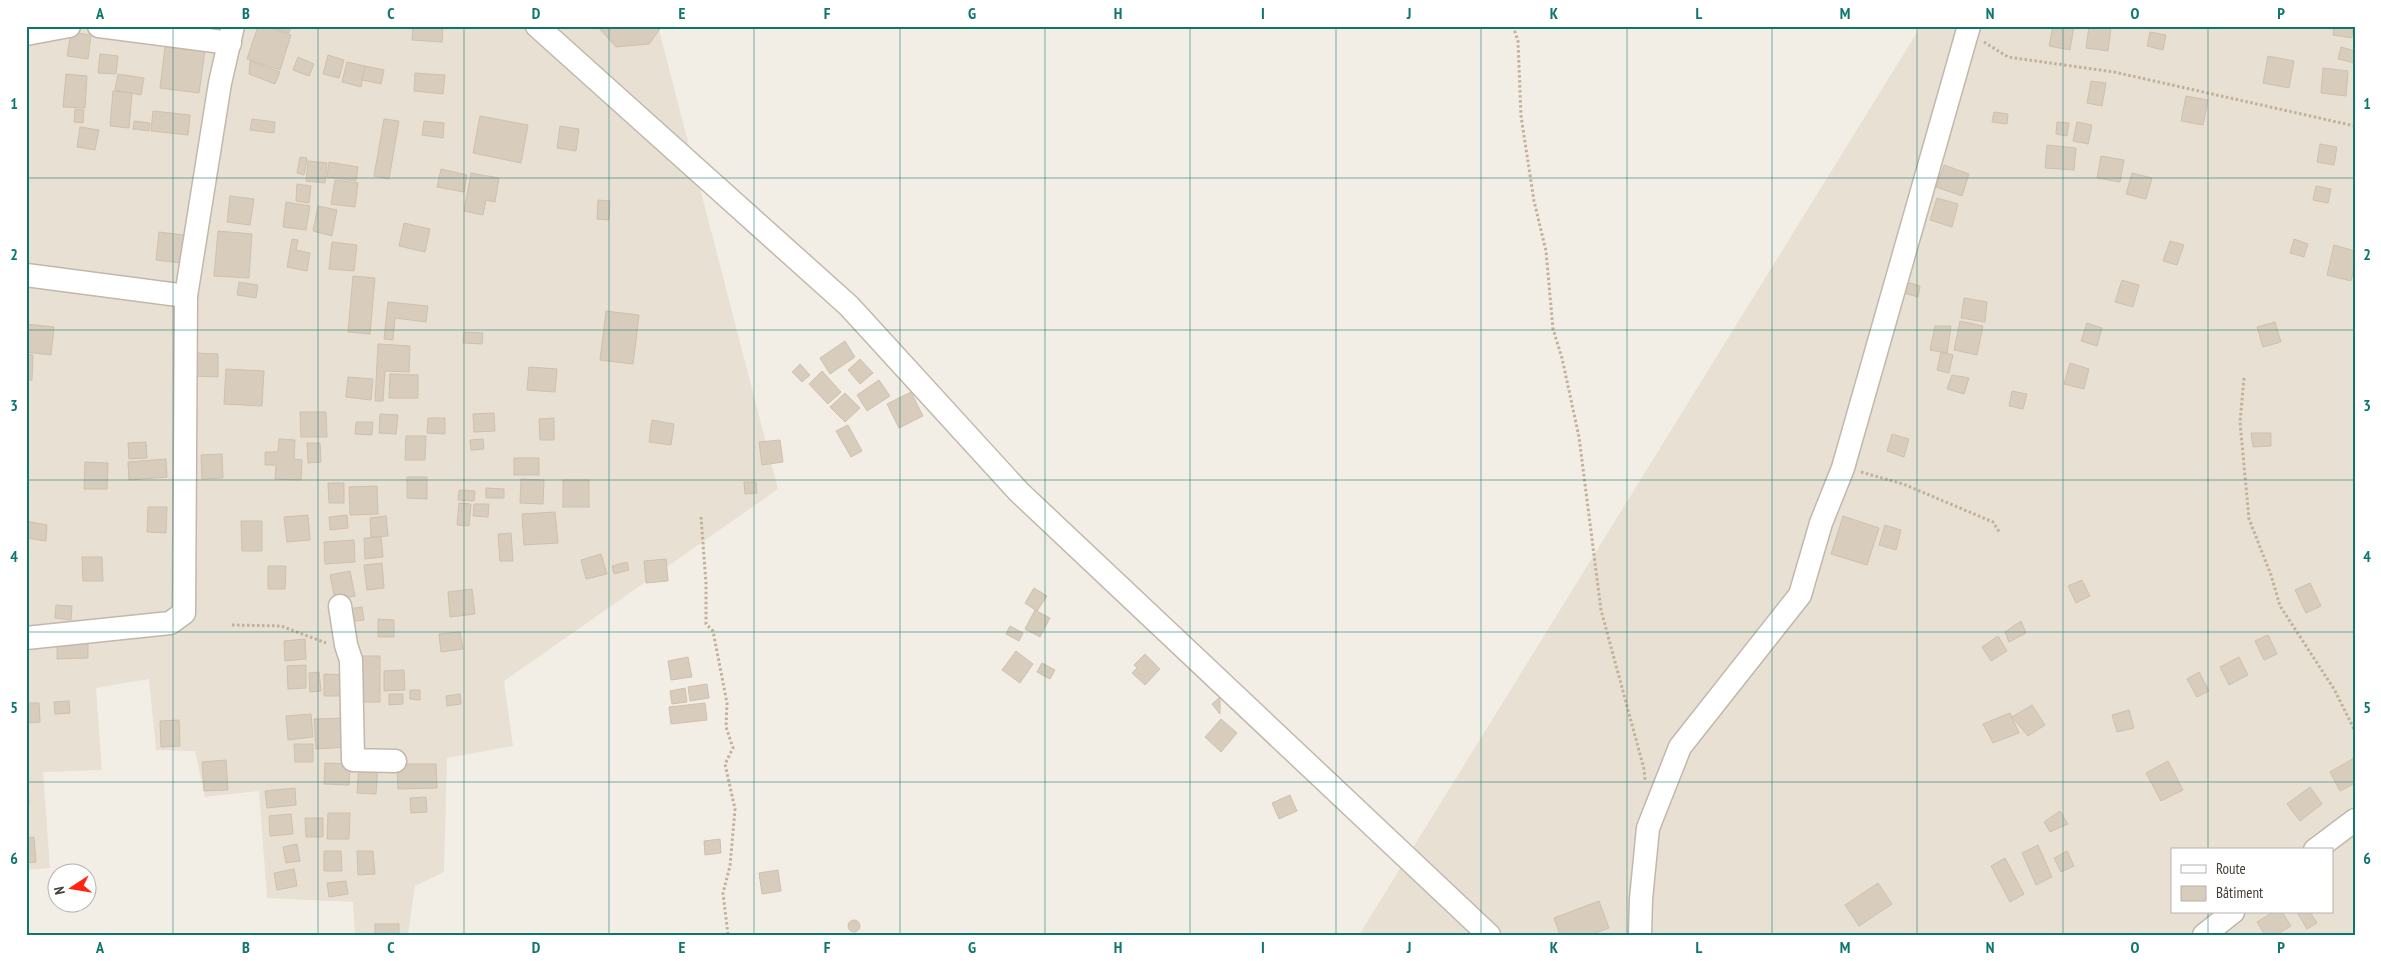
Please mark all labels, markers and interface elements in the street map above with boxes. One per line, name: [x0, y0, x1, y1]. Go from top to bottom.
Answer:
text: A: [95, 3, 105, 23]
text: B: [242, 3, 250, 23]
text: C: [387, 3, 395, 23]
text: D: [532, 3, 541, 23]
text: E: [679, 3, 686, 23]
text: F: [824, 3, 831, 23]
text: G: [968, 3, 976, 23]
text: H: [1114, 3, 1122, 23]
text: I: [1261, 3, 1265, 23]
text: J: [1406, 3, 1411, 23]
text: K: [1550, 3, 1559, 23]
text: L: [1696, 3, 1703, 23]
text: M: [1840, 3, 1850, 23]
text: N: [1986, 3, 1994, 23]
text: O: [2131, 3, 2140, 23]
text: P: [2277, 3, 2285, 23]
text: 1: [10, 93, 18, 113]
text: 1: [2363, 93, 2371, 113]
text: 2: [10, 244, 18, 264]
text: 2: [2363, 244, 2371, 264]
text: 3: [10, 395, 18, 415]
text: 3: [2363, 395, 2371, 415]
text: 4: [10, 546, 18, 566]
text: 4: [2363, 546, 2371, 566]
text: 5: [10, 697, 18, 717]
text: 5: [2363, 697, 2371, 717]
text: 6: [10, 848, 18, 868]
legend: [2171, 848, 2334, 914]
text: 6: [2363, 848, 2371, 868]
text: Route: [2216, 859, 2246, 878]
north arrow: [48, 864, 98, 914]
text: Bâtiment: [2216, 883, 2263, 902]
text: N: [50, 885, 69, 896]
text: A: [95, 937, 105, 957]
text: B: [242, 937, 250, 957]
text: C: [387, 937, 395, 957]
text: D: [532, 937, 541, 957]
text: E: [679, 937, 686, 957]
text: F: [824, 937, 831, 957]
text: G: [968, 937, 976, 957]
text: H: [1114, 937, 1122, 957]
text: I: [1261, 937, 1265, 957]
text: J: [1406, 937, 1411, 957]
text: K: [1550, 937, 1559, 957]
text: L: [1696, 937, 1703, 957]
text: M: [1840, 937, 1850, 957]
text: N: [1986, 937, 1994, 957]
text: O: [2131, 937, 2140, 957]
text: P: [2277, 937, 2285, 957]

